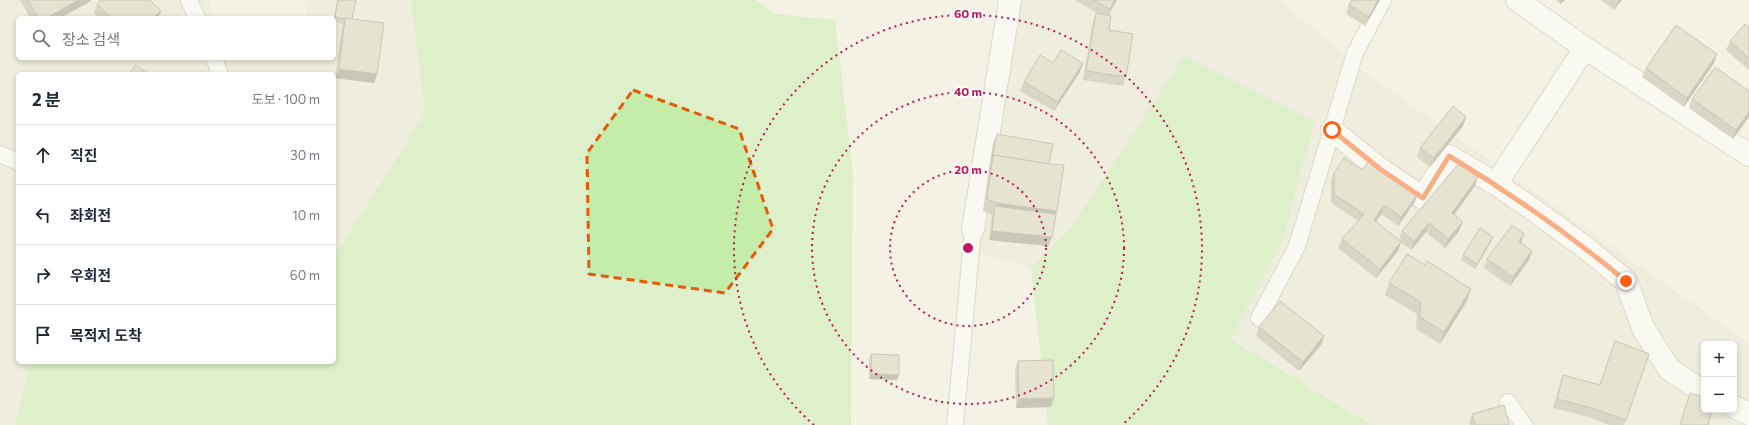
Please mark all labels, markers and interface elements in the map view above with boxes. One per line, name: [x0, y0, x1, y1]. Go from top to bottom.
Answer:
text: 60 m: [954, 6, 982, 20]
search box: [16, 16, 336, 60]
icon: search: [30, 27, 52, 49]
text: 장소 검색: [62, 30, 120, 48]
text: 40 m: [954, 84, 982, 98]
text: 2 분: [32, 89, 61, 110]
text: 도보 · 100 m: [252, 91, 320, 107]
route start: [1323, 121, 1341, 139]
icon: ahead: [32, 144, 54, 166]
text: 직진: [70, 146, 98, 164]
text: 30 m: [290, 147, 320, 163]
text: 20 m: [954, 162, 982, 176]
icon: left: [32, 204, 54, 226]
text: 좌회전: [70, 206, 111, 224]
text: 10 m: [292, 207, 320, 223]
centre of rings: [961, 241, 975, 255]
icon: right: [32, 264, 54, 286]
text: 우회전: [70, 266, 111, 284]
text: 60 m: [290, 267, 320, 283]
route end: [1617, 272, 1635, 290]
icon: arrive: [32, 324, 54, 346]
text: 목적지 도착: [70, 326, 142, 344]
map controls: [1701, 341, 1737, 413]
button: +: [1701, 341, 1737, 377]
button: −: [1701, 377, 1737, 413]

